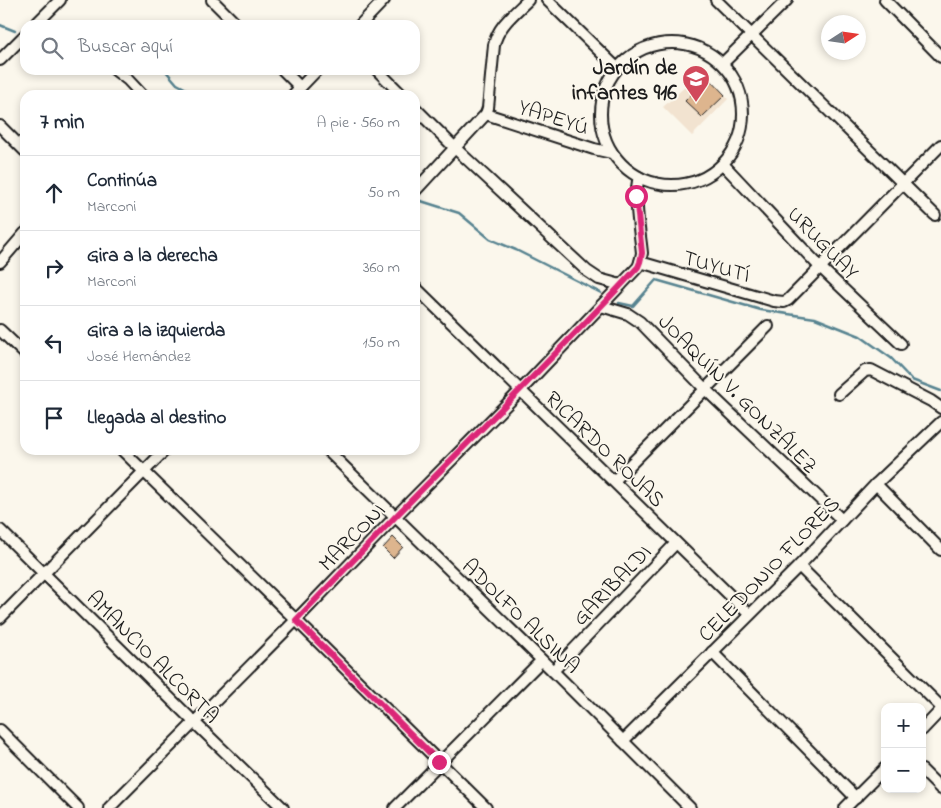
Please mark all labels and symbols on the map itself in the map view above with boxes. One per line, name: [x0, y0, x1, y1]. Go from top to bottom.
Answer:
north arrow: [821, 15, 866, 60]
place label: Jardín de infantes 916: [572, 53, 678, 110]
school or university icon: Jardín de infantes 916: [681, 64, 711, 103]
street label: YAPEYÚ: [514, 92, 593, 145]
route start: [625, 185, 648, 208]
street label: URUGUAY: [779, 200, 865, 288]
street label: TUYUTÍ: [679, 243, 753, 293]
street label: JOAQUÍN V. GONZÁLEZ: [650, 308, 824, 482]
street label: RICARDO ROJAS: [537, 384, 671, 516]
street label: CELEDONIO FLORES: [692, 490, 849, 650]
street label: MARCONI: [312, 496, 394, 580]
street label: GARIBALDI: [566, 538, 660, 634]
street label: ADOLFO ALSINA: [453, 552, 586, 682]
street label: AMANCIO ALCORTA: [78, 584, 226, 732]
route end: [428, 751, 451, 774]

